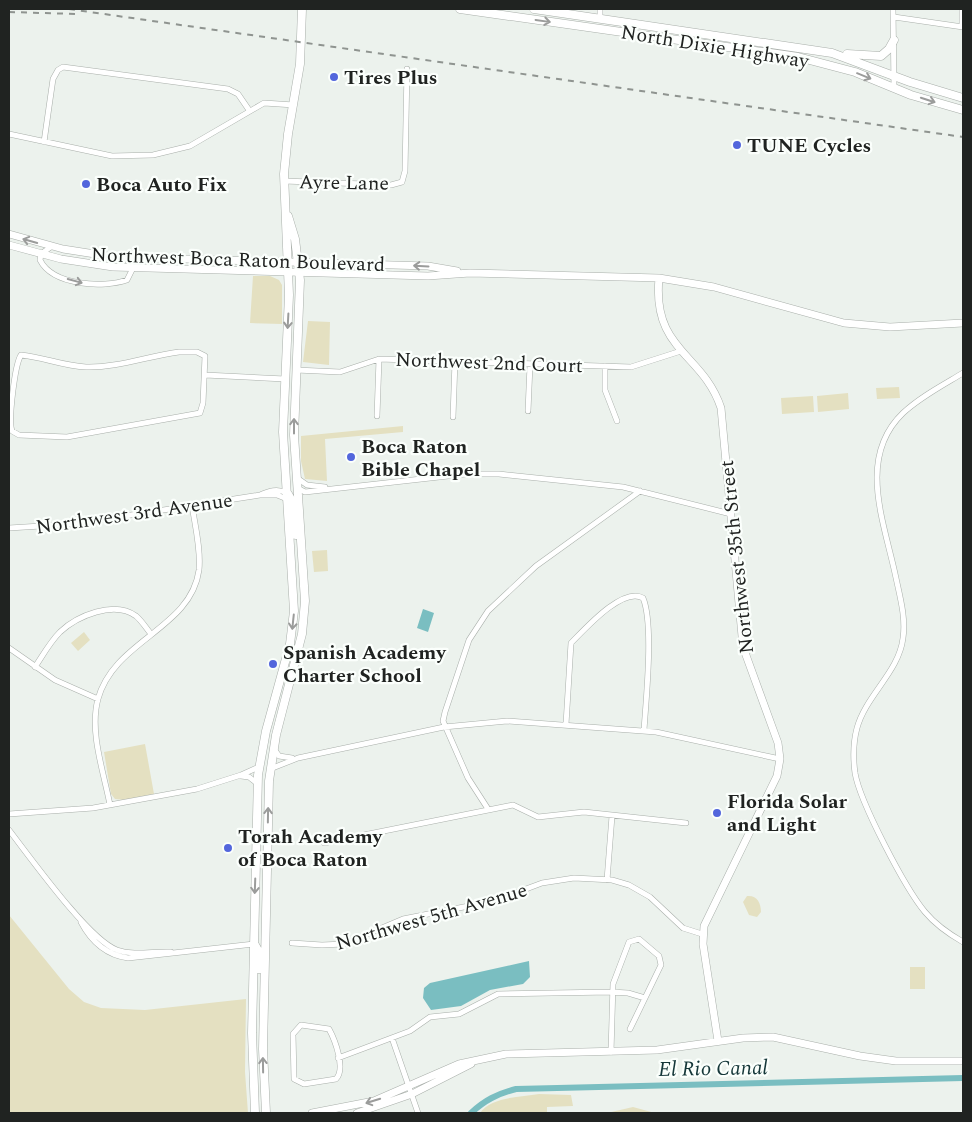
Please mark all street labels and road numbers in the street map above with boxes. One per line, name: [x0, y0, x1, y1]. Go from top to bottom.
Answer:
street label: North Dixie Highway: [619, 17, 812, 77]
street label: Ayre Lane: [299, 167, 389, 199]
street label: Northwest Boca Raton Boulevard: [90, 240, 386, 280]
street label: Northwest 2nd Court: [395, 345, 583, 381]
street label: Northwest 35th Street: [712, 459, 762, 655]
street label: Northwest 3rd Avenue: [34, 485, 235, 543]
street label: Northwest 5th Avenue: [332, 875, 531, 959]

